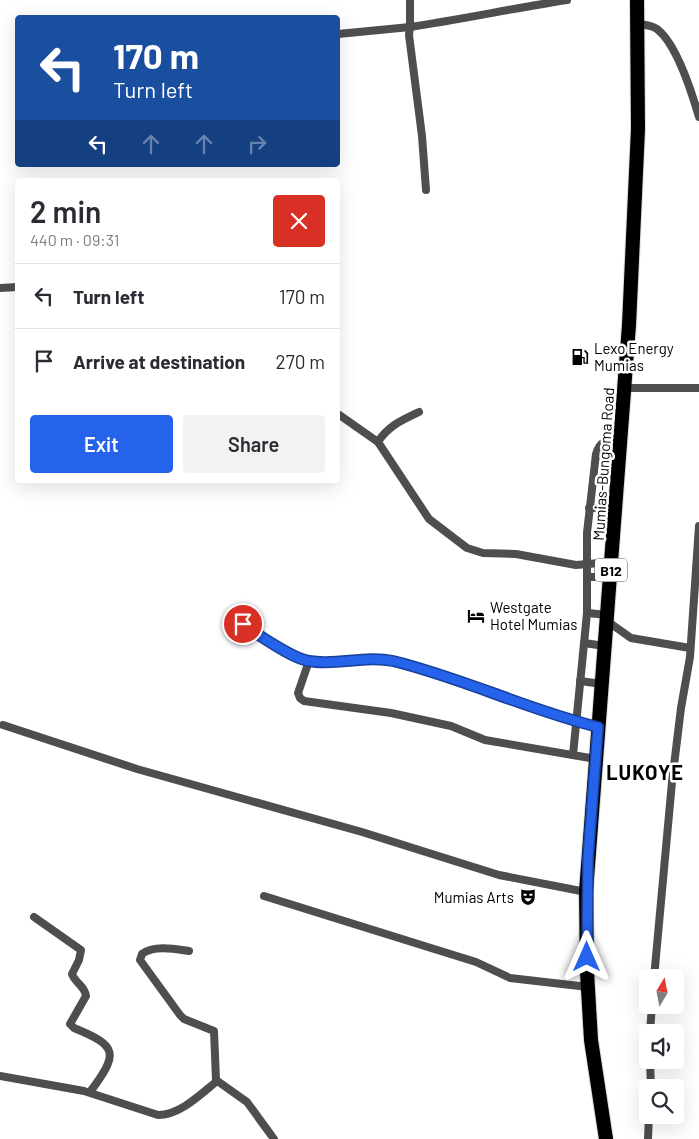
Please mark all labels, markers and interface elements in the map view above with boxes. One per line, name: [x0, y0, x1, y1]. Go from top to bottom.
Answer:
text: 170 m: [113, 34, 199, 76]
icon: left: [30, 35, 95, 100]
text: Turn left: [113, 76, 193, 102]
icon: left: [84, 130, 112, 158]
icon: ahead: [137, 130, 165, 158]
icon: ahead: [190, 130, 218, 158]
icon: right: [243, 130, 271, 158]
text: 2 min: [30, 193, 101, 229]
button: close: [273, 195, 325, 247]
text: 440 m · 09:31: [30, 230, 119, 249]
icon: left: [30, 282, 58, 310]
text: Turn left: [73, 285, 144, 308]
text: 170 m: [279, 285, 325, 308]
place label: Lexo Energy Mumias: [594, 339, 674, 374]
icon: arrive: [30, 347, 58, 375]
fuel station icon: Lexo Energy Mumias: [570, 347, 590, 367]
text: Arrive at destination: [73, 350, 245, 373]
text: 270 m: [276, 350, 325, 373]
street label: Mumias-Bungoma Road: [589, 387, 617, 541]
button: Exit: [30, 415, 173, 473]
button: Share: [183, 415, 325, 473]
road number: B12: [595, 558, 627, 582]
place label: Westgate Hotel Mumias: [490, 598, 577, 633]
pin: [222, 603, 264, 645]
hotel icon: Westgate Hotel Mumias: [466, 606, 486, 626]
icon: arrive: [229, 610, 257, 638]
district label: LUKOYE: [606, 760, 684, 784]
theatre icon: Mumias Arts: [518, 887, 538, 907]
place label: Mumias Arts: [434, 888, 514, 906]
position arrow: [560, 930, 612, 982]
north arrow: [639, 969, 684, 1014]
map controls: [639, 969, 684, 1124]
button: sound: [639, 1024, 684, 1069]
button: search: [639, 1079, 684, 1124]

